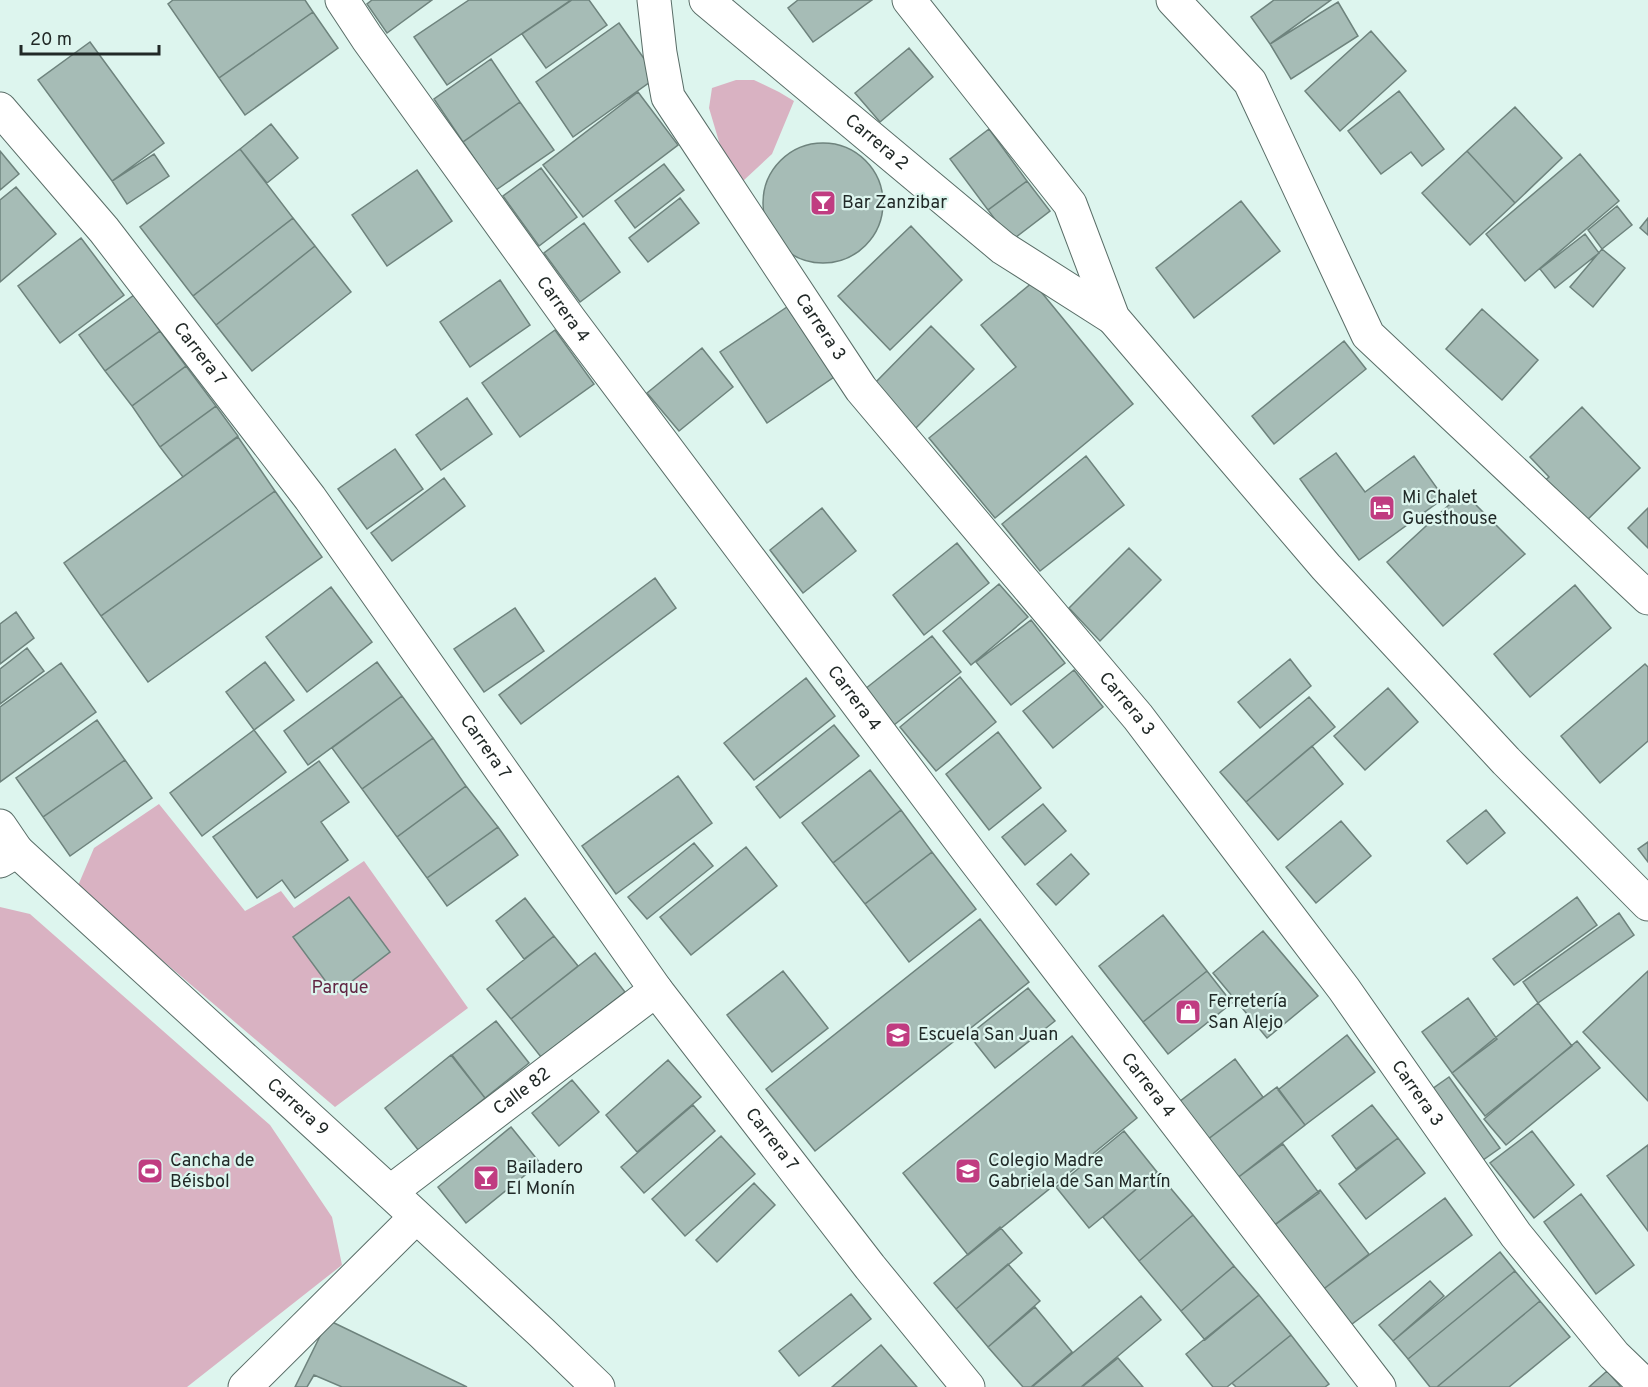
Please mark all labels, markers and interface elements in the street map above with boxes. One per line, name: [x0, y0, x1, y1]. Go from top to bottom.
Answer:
scale bar: [21, 18, 159, 56]
text: 20 m: [30, 29, 72, 52]
street label: Carrera 2: [840, 109, 913, 176]
bar icon: Bar Zanzibar: [808, 188, 838, 218]
place label: Bar Zanzibar: [842, 192, 947, 215]
street label: Carrera 4: [531, 272, 594, 347]
street label: Carrera 3: [790, 289, 851, 365]
street label: Carrera 7: [168, 318, 231, 390]
place label: Mi Chalet Guesthouse: [1402, 487, 1497, 531]
hotel icon: Mi Chalet Guesthouse: [1367, 493, 1397, 523]
street label: Carrera 4: [822, 661, 886, 736]
street label: Carrera 3: [1093, 667, 1160, 740]
street label: Carrera 7: [454, 710, 516, 784]
park label: Parque: [311, 977, 369, 1000]
place label: Ferretería San Alejo: [1208, 991, 1287, 1035]
shop icon: Ferretería San Alejo: [1173, 997, 1203, 1027]
school or university icon: Escuela San Juan: [883, 1020, 913, 1050]
place label: Escuela San Juan: [918, 1024, 1058, 1047]
street label: Carrera 4: [1116, 1048, 1180, 1123]
street label: Carrera 3: [1386, 1056, 1448, 1131]
street label: Calle 82: [489, 1062, 555, 1121]
street label: Carrera 9: [262, 1073, 333, 1141]
street label: Carrera 7: [740, 1103, 803, 1176]
place label: Cancha de Béisbol: [170, 1150, 254, 1194]
place label: Colegio Madre Gabriela de San Martín: [988, 1150, 1171, 1194]
sports icon: Cancha de Béisbol: [135, 1156, 165, 1186]
school or university icon: Colegio Madre Gabriela de San Martín: [953, 1156, 983, 1186]
place label: Bailadero El Monín: [506, 1157, 583, 1201]
bar icon: Bailadero El Monín: [471, 1163, 501, 1193]

